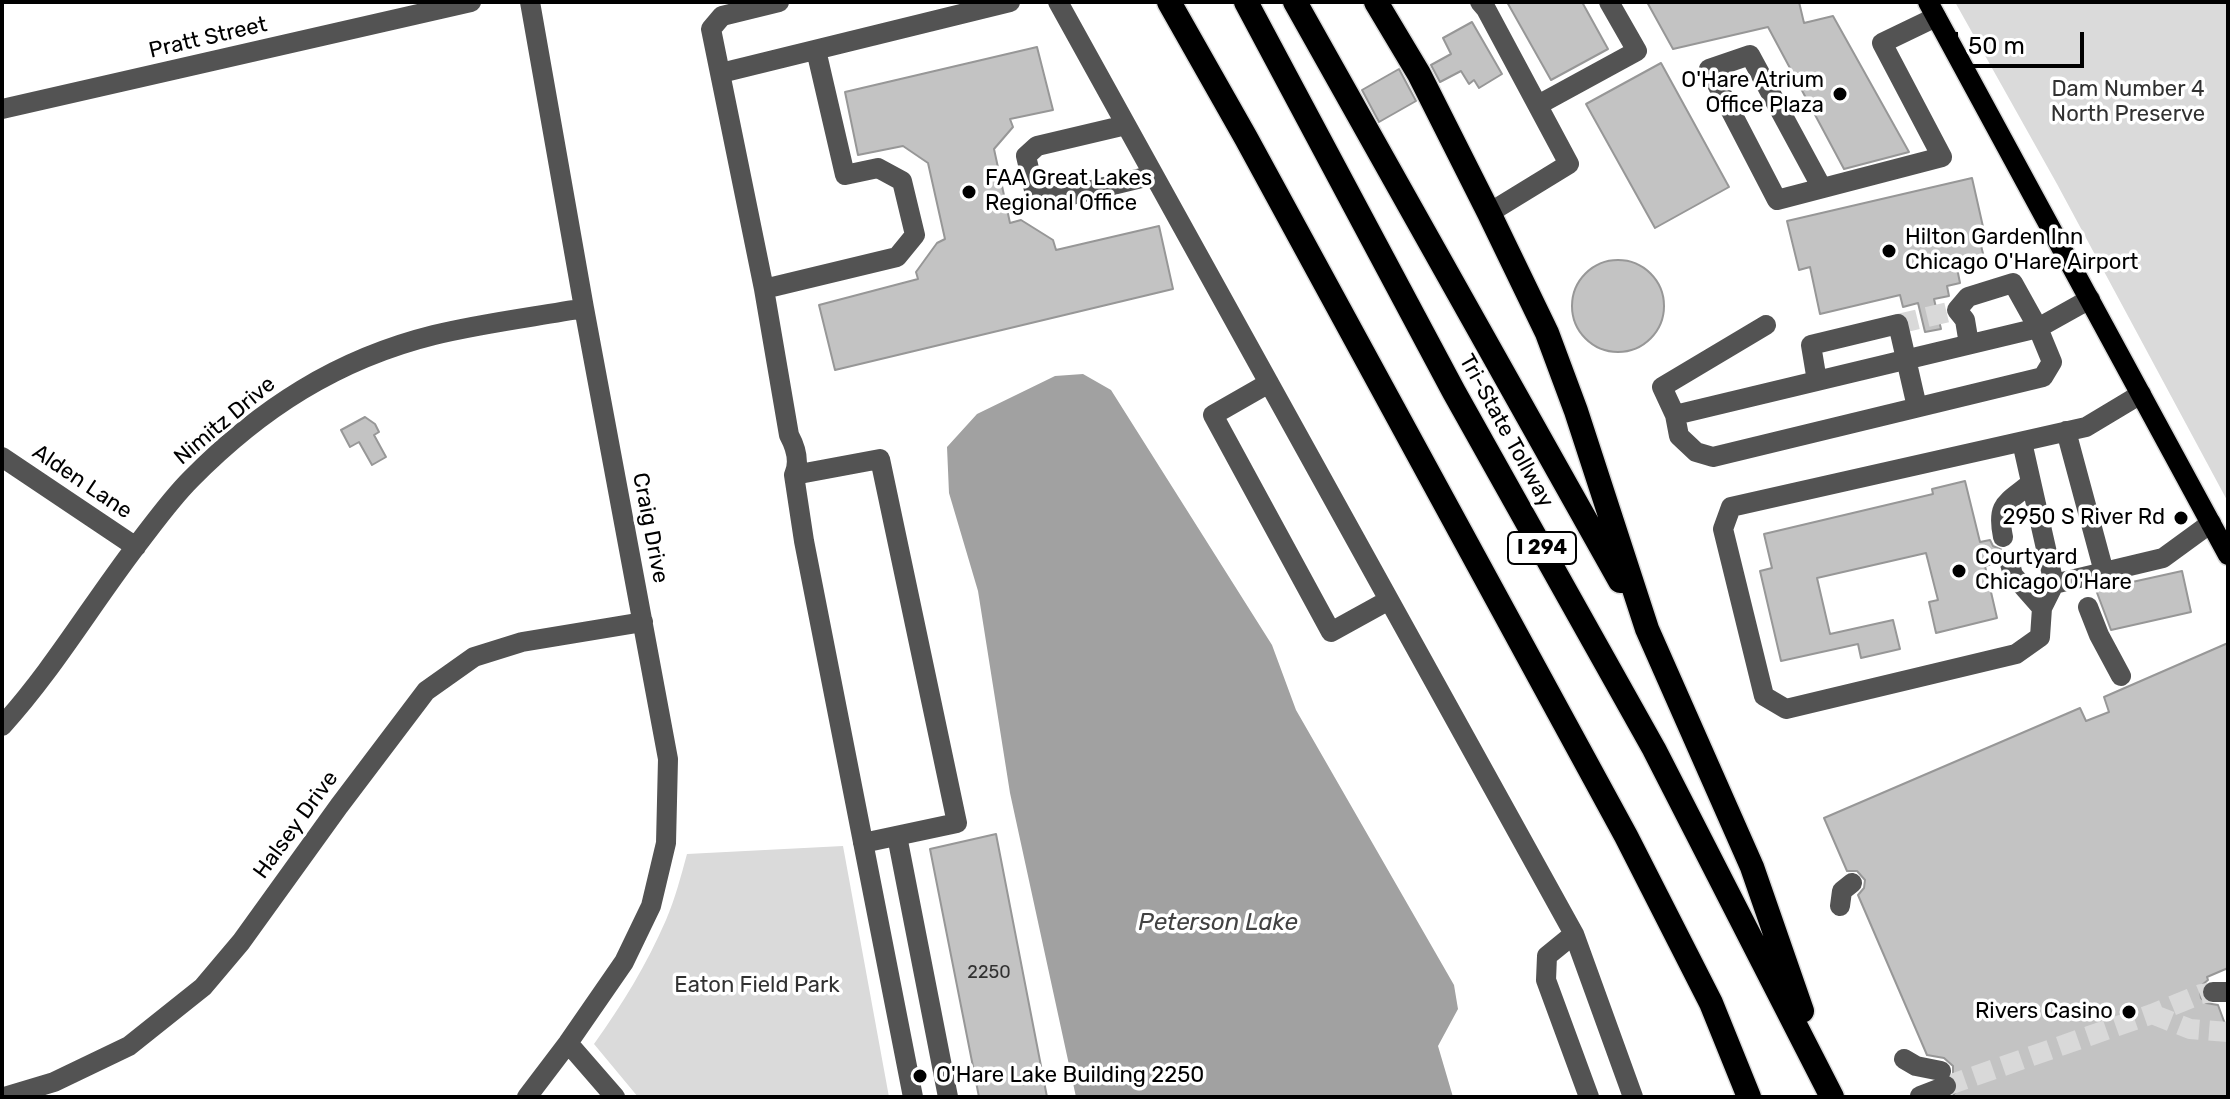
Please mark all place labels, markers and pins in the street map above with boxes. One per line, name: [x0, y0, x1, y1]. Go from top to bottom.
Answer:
place label: O'Hare Atrium Office Plaza: [1681, 68, 1824, 120]
marker: O'Hare Atrium Office Plaza: [1831, 85, 1849, 103]
place label: FAA Great Lakes Regional Office: [985, 166, 1152, 218]
marker: FAA Great Lakes Regional Office: [960, 183, 978, 201]
place label: Hilton Garden Inn Chicago O'Hare Airport: [1905, 225, 2138, 276]
marker: Hilton Garden Inn Chicago O'Hare Airport: [1880, 242, 1898, 260]
place label: 2950 S River Rd: [2003, 505, 2165, 531]
marker: 2950 S River Rd: [2172, 509, 2190, 527]
place label: Courtyard Chicago O'Hare: [1975, 545, 2132, 596]
marker: Courtyard Chicago O'Hare: [1950, 562, 1968, 580]
place label: Rivers Casino: [1975, 999, 2113, 1025]
marker: Rivers Casino: [2120, 1003, 2138, 1021]
place label: O'Hare Lake Building 2250: [936, 1063, 1204, 1089]
marker: O'Hare Lake Building 2250: [911, 1067, 929, 1085]

